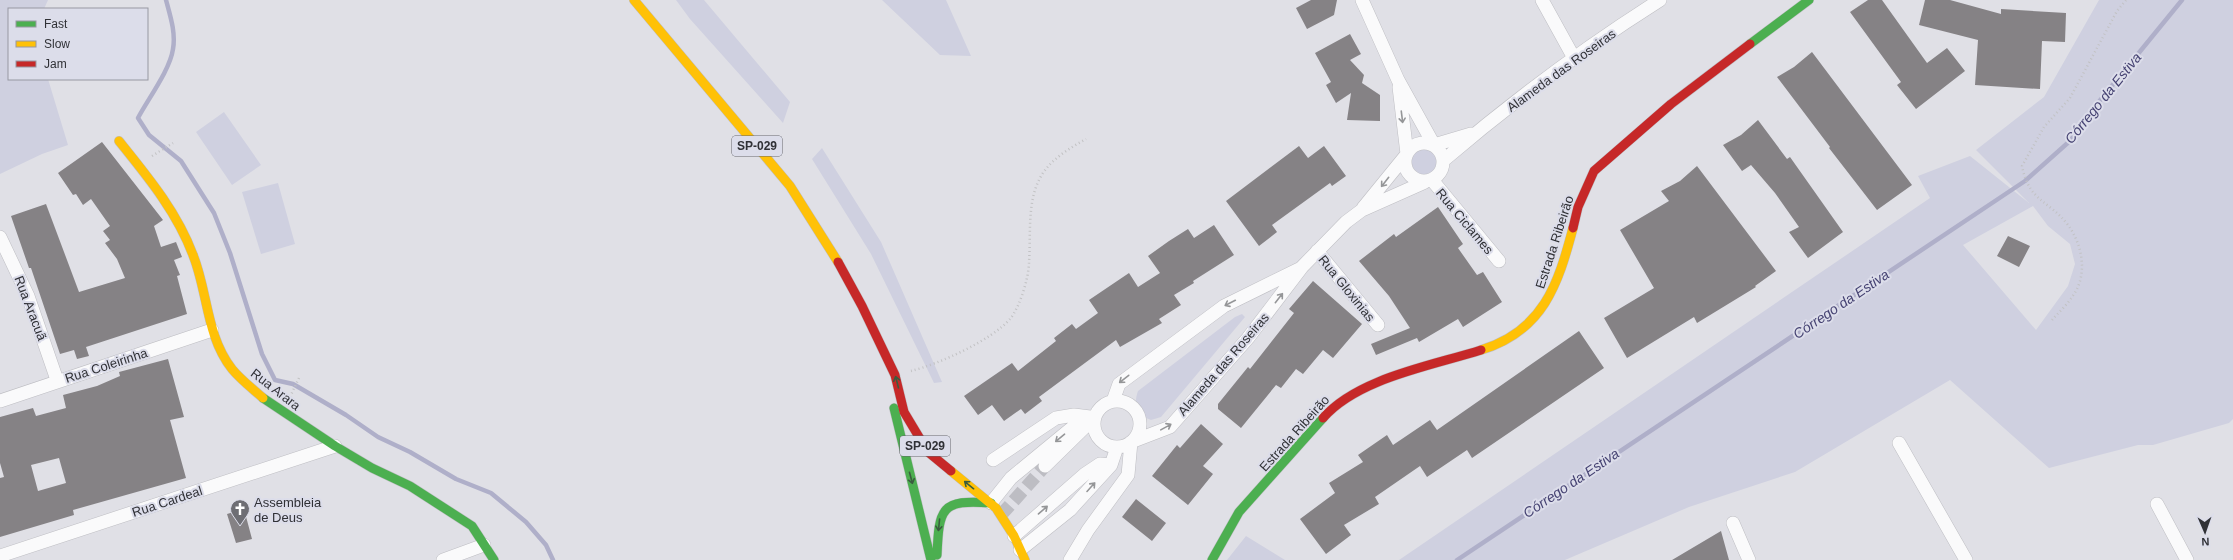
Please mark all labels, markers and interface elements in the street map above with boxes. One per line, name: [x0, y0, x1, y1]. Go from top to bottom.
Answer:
legend: [8, 8, 148, 80]
text: Fast: [44, 17, 68, 31]
street label: Alameda das Roseiras: [1504, 26, 1619, 115]
text: Slow: [44, 37, 70, 51]
water label: Córrego da Estiva: [2062, 49, 2145, 147]
text: Jam: [44, 57, 67, 71]
one-way arrow: [1398, 110, 1406, 123]
road number: SP-029: [732, 136, 782, 156]
one-way arrow: [1380, 176, 1389, 187]
street label: Rua Ciclames: [1433, 186, 1497, 258]
street label: Estrada Ribeirão: [1532, 194, 1577, 291]
street label: Rua Gloxinias: [1315, 252, 1378, 325]
water label: Córrego da Estiva: [1790, 266, 1892, 342]
street label: Rua Aracuã: [11, 274, 50, 343]
one-way arrow: [1275, 293, 1283, 304]
one-way arrow: [1224, 300, 1236, 308]
street label: Alameda das Roseiras: [1175, 310, 1272, 419]
street label: Rua Coleirinha: [63, 345, 150, 386]
street label: Rua Arara: [248, 365, 304, 414]
one-way arrow: [1119, 375, 1130, 384]
one-way arrow: [893, 376, 901, 389]
street label: Estrada Ribeirão: [1256, 392, 1332, 474]
one-way arrow: [1160, 423, 1172, 431]
one-way arrow: [1055, 433, 1066, 442]
road number: SP-029: [900, 436, 950, 456]
water label: Córrego da Estiva: [1520, 445, 1622, 521]
one-way arrow: [907, 471, 915, 484]
one-way arrow: [963, 481, 974, 490]
one-way arrow: [1086, 482, 1096, 492]
street label: Rua Cardeal: [130, 483, 204, 520]
place label: Assembleia de Deus: [254, 495, 322, 525]
church icon: Assembleia de Deus: [229, 498, 251, 526]
one-way arrow: [1038, 506, 1049, 515]
north arrow: [2185, 512, 2225, 552]
one-way arrow: [935, 518, 942, 531]
text: N: [2201, 536, 2210, 548]

